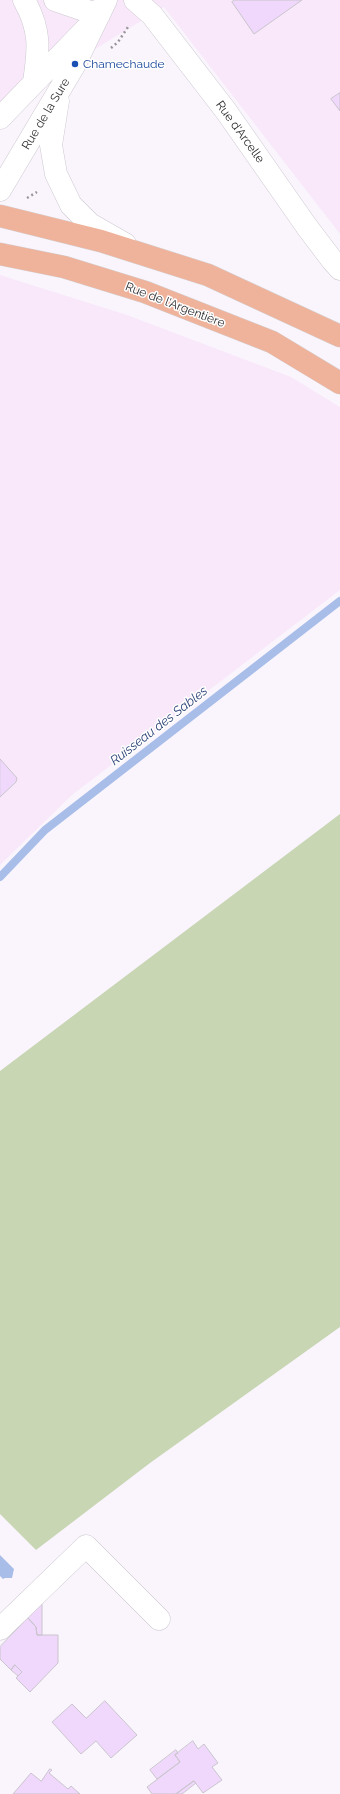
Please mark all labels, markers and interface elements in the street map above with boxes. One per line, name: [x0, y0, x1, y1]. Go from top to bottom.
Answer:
place label: Chamechaude: [83, 57, 165, 71]
marker: Chamechaude: [70, 59, 80, 69]
street label: Rue de la Sure: [19, 76, 73, 152]
street label: Rue d'Arcelle: [213, 98, 267, 166]
street label: Rue de l'Argentière: [123, 279, 227, 331]
water label: Ruisseau des Sables: [107, 683, 211, 769]

